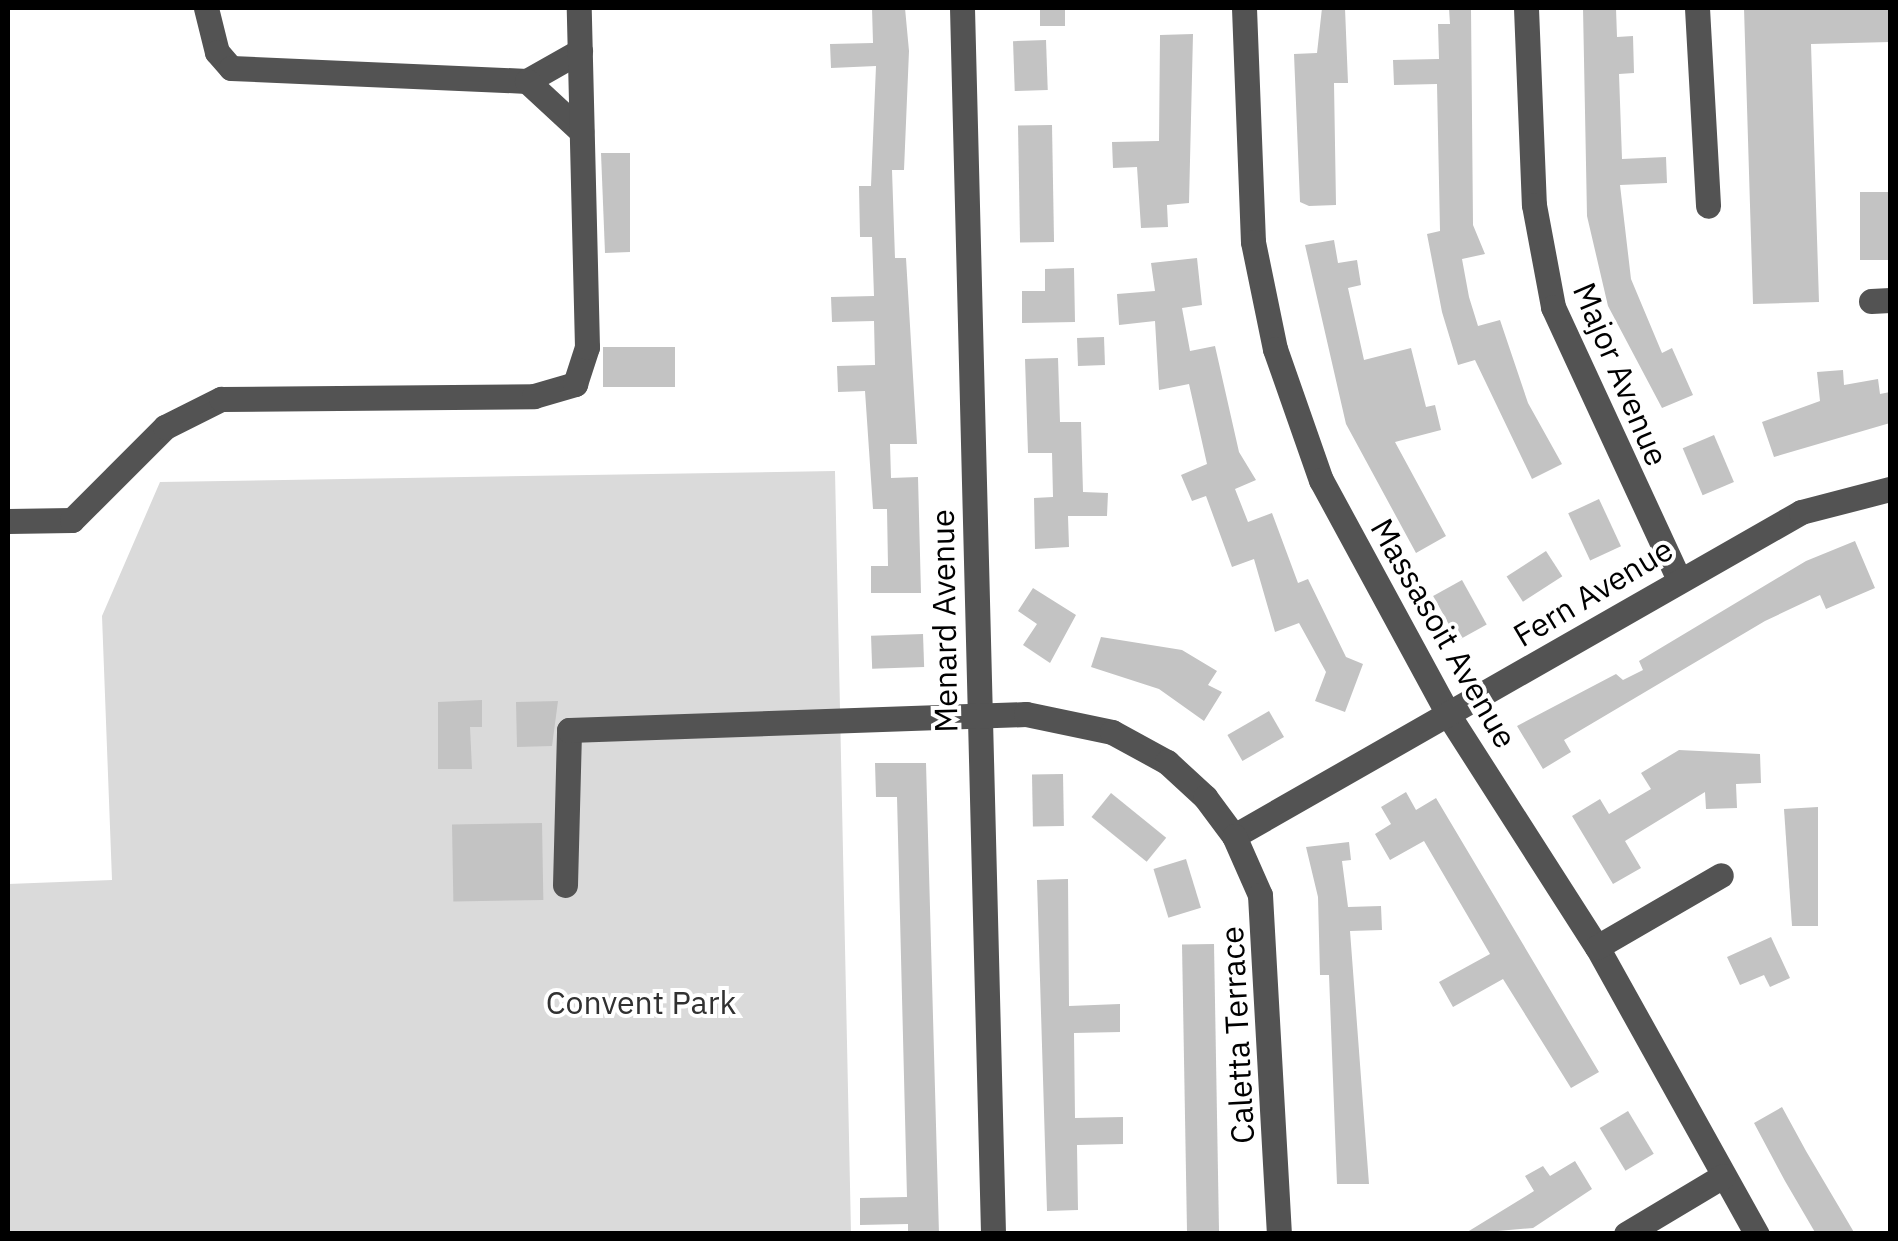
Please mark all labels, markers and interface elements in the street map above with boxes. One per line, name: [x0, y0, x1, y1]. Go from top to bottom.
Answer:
street label: Major Avenue: [1565, 277, 1677, 471]
street label: Menard Avenue: [923, 509, 965, 733]
street label: Massasoit Avenue: [1363, 512, 1525, 754]
street label: Fern Avenue: [1506, 529, 1680, 655]
street label: Caletta Terrace: [1212, 925, 1262, 1145]
park label: Convent Park: [546, 983, 736, 1021]

